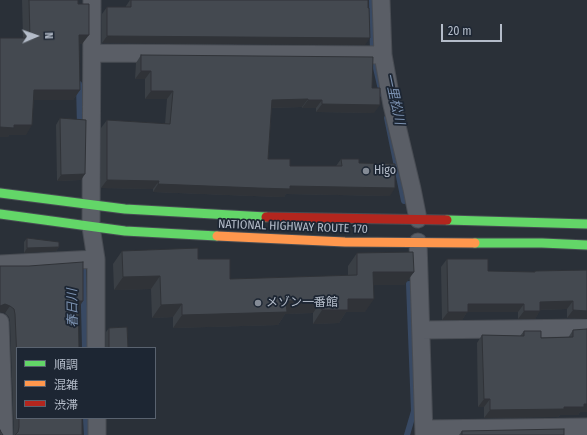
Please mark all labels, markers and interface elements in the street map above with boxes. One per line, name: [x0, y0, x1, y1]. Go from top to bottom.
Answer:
north arrow: [16, 16, 56, 56]
scale bar: [443, 16, 504, 42]
text: 20 m: [448, 24, 472, 38]
text: N: [42, 32, 55, 39]
water label: 一里松川: [381, 72, 407, 126]
place label: Higo: [374, 164, 396, 178]
marker: Higo: [361, 166, 371, 176]
street label: NATIONAL HIGHWAY ROUTE 170: [218, 217, 368, 237]
water label: 春日川: [65, 288, 81, 328]
place label: メゾン一番館: [266, 296, 338, 310]
marker: メゾン一番館: [253, 298, 263, 308]
legend: [16, 347, 156, 419]
text: 順調: [54, 358, 78, 372]
text: 混雑: [54, 378, 78, 392]
text: 渋滞: [54, 398, 78, 412]

